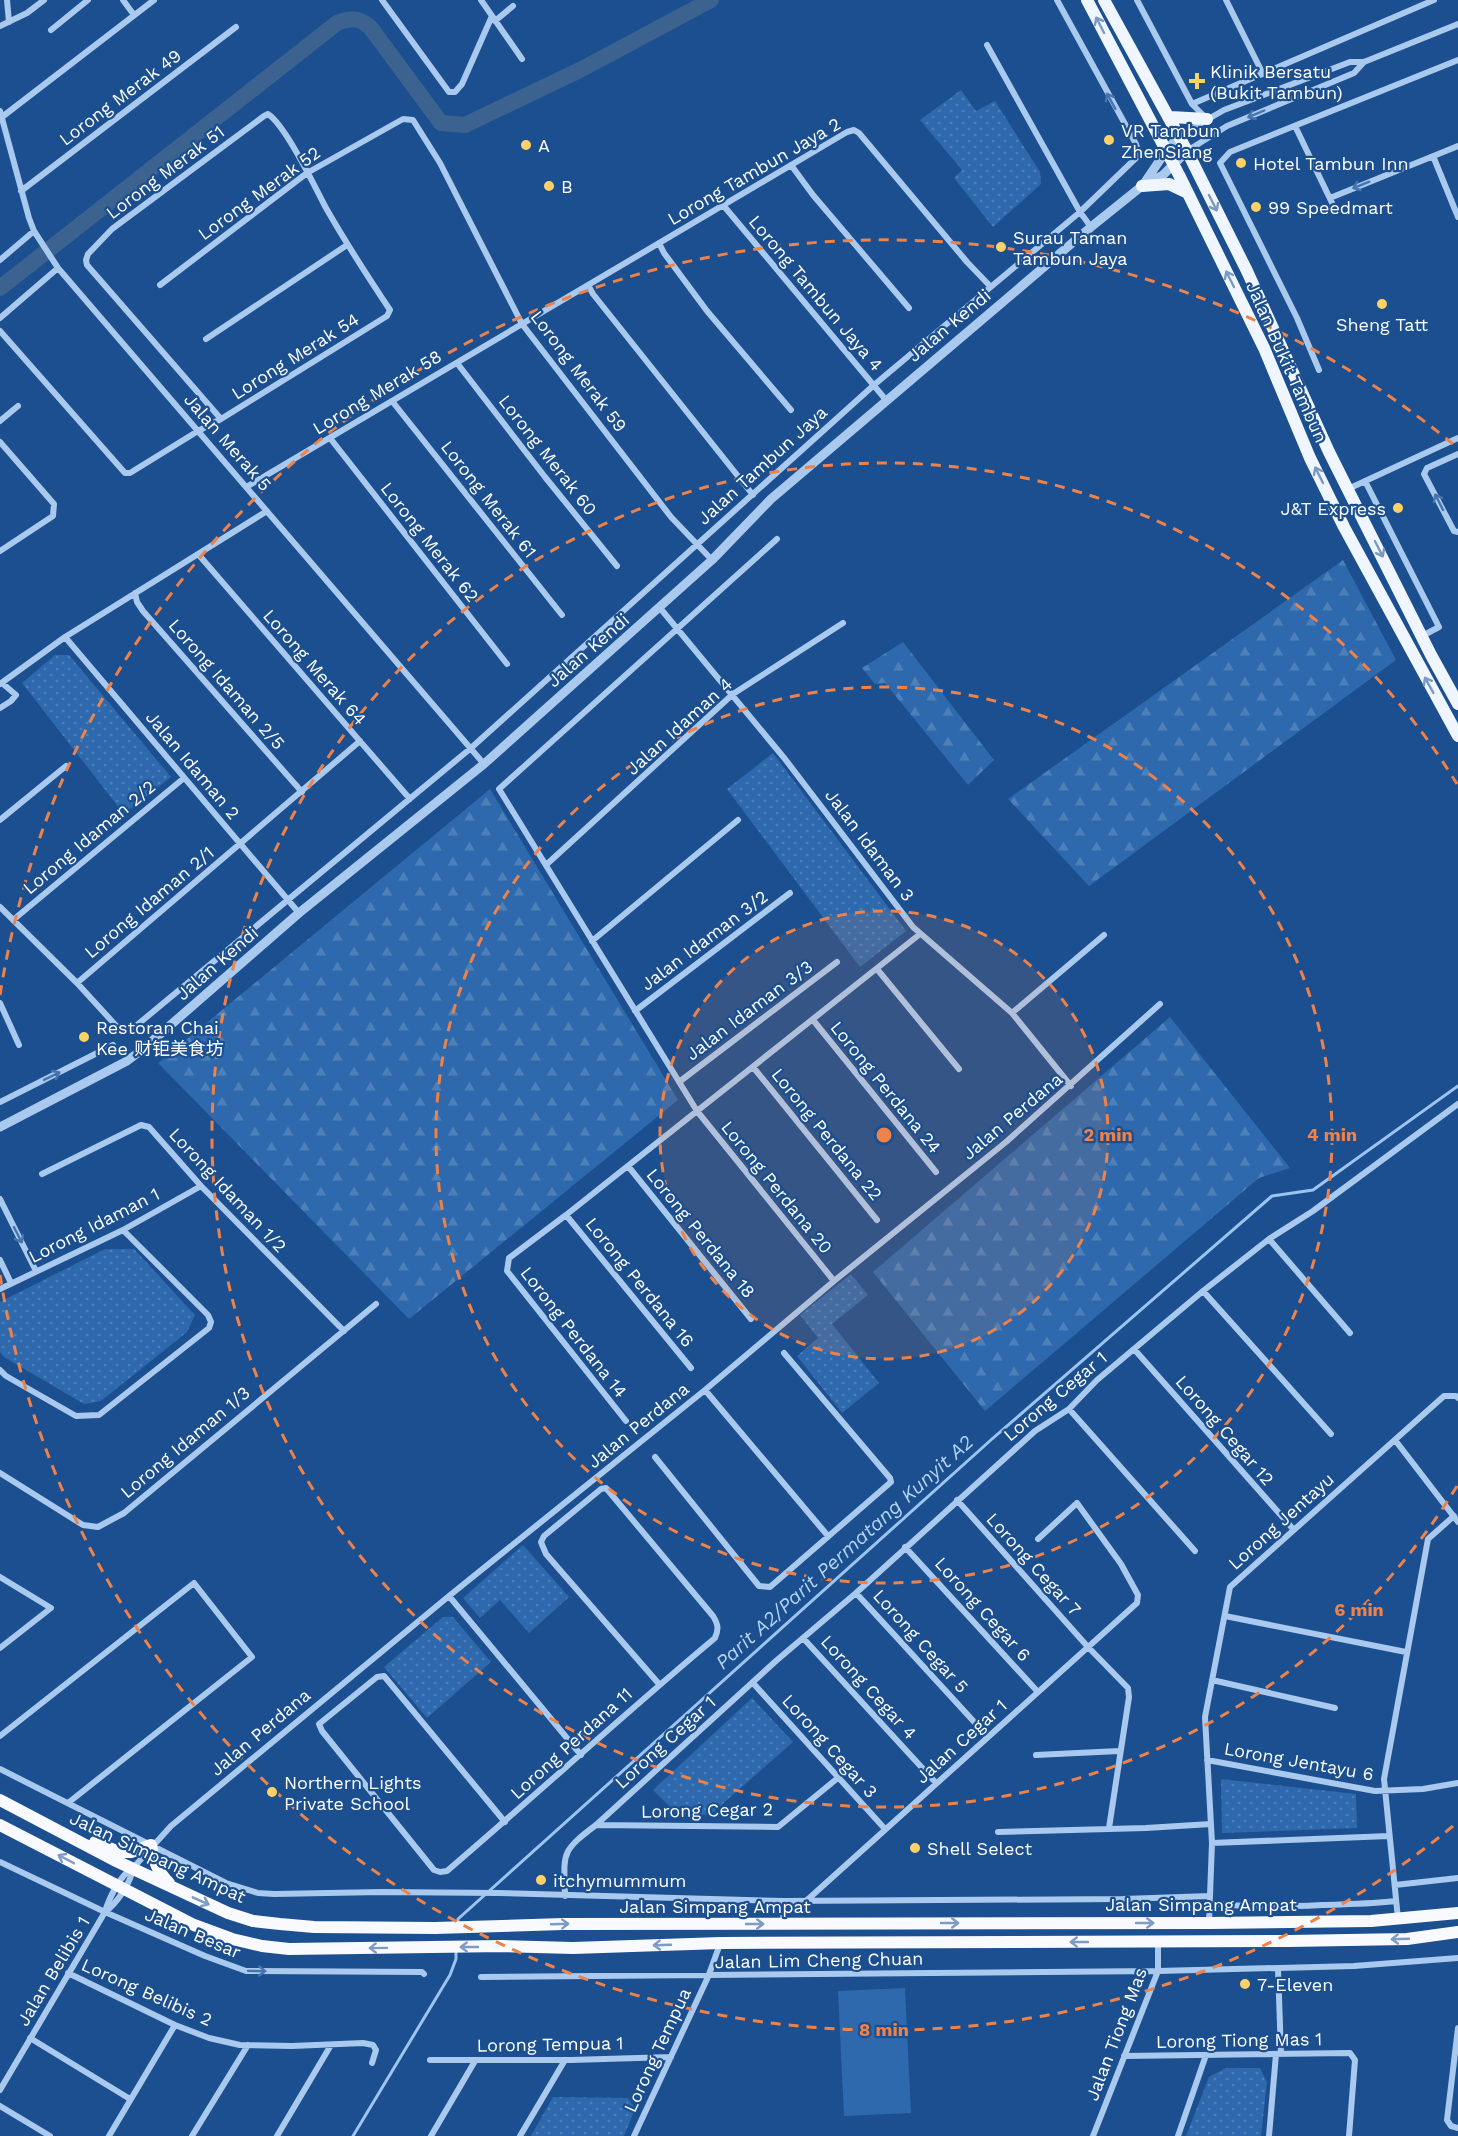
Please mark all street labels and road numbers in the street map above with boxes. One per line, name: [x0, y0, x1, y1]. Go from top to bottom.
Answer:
street label: Lorong Merak 49: [55, 44, 185, 150]
street label: Lorong Tambun Jaya 2: [664, 113, 844, 229]
street label: Lorong Merak 51: [102, 121, 228, 223]
street label: Lorong Merak 52: [194, 142, 324, 244]
street label: Lorong Tambun Jaya 4: [745, 211, 887, 375]
street label: Jalan Bukit Tambun: [1242, 278, 1332, 446]
street label: Jalan Kendi: [903, 284, 995, 366]
street label: Lorong Merak 59: [527, 306, 631, 436]
street label: Lorong Merak 54: [227, 308, 363, 404]
street label: Lorong Merak 58: [309, 345, 445, 439]
street label: Jalan Merak 5: [180, 389, 276, 495]
street label: Lorong Merak 60: [494, 391, 602, 519]
street label: Jalan Tambun Jaya: [693, 401, 831, 529]
street label: Lorong Merak 61: [437, 436, 541, 562]
street label: Lorong Merak 62: [377, 478, 483, 606]
street label: Lorong Merak 64: [259, 605, 371, 729]
street label: Jalan Kendi: [543, 609, 633, 691]
street label: Lorong Idaman 2/5: [165, 614, 289, 754]
street label: Jalan Idaman 4: [622, 673, 736, 779]
street label: Jalan Idaman 2: [142, 707, 244, 823]
street label: Lorong Idaman 2/2: [19, 776, 159, 898]
street label: Jalan Idaman 3: [821, 785, 919, 905]
street label: Lorong Idaman 2/1: [80, 842, 218, 962]
street label: Jalan Idaman 3/2: [637, 886, 771, 994]
street label: Jalan Kendi: [172, 922, 262, 1004]
street label: Jalan Idaman 3/3: [682, 956, 816, 1064]
street label: Lorong Perdana 24: [826, 1017, 946, 1157]
street label: Lorong Perdana 22: [767, 1064, 887, 1204]
street label: Jalan Perdana: [958, 1068, 1066, 1164]
street label: Lorong Perdana 20: [717, 1116, 837, 1258]
street label: Lorong Idaman 1/2: [165, 1123, 291, 1257]
street label: Lorong Perdana 18: [642, 1164, 760, 1302]
street label: Lorong Idaman 1: [25, 1183, 163, 1267]
street label: Lorong Perdana 16: [581, 1213, 699, 1351]
street label: Lorong Perdana 14: [516, 1262, 632, 1402]
street label: Lorong Cegar 1: [999, 1347, 1111, 1445]
street label: Lorong Cegar 12: [1172, 1371, 1278, 1489]
street label: Jalan Perdana: [583, 1378, 693, 1472]
street label: Lorong Idaman 1/3: [116, 1382, 254, 1502]
street label: Lorong Jentayu: [1224, 1468, 1338, 1574]
street label: Lorong Cegar 7: [982, 1508, 1086, 1620]
street label: Lorong Cegar 6: [931, 1553, 1035, 1665]
street label: Lorong Cegar 5: [869, 1585, 973, 1697]
street label: Lorong Cegar 4: [817, 1631, 921, 1743]
street label: Lorong Perdana 11: [506, 1683, 636, 1803]
street label: Jalan Perdana: [206, 1684, 314, 1780]
street label: Lorong Cegar 3: [778, 1690, 882, 1802]
street label: Lorong Cegar 1: [610, 1691, 720, 1793]
street label: Jalan Cegar 1: [911, 1695, 1011, 1787]
street label: Lorong Jentayu 6: [1222, 1737, 1376, 1785]
street label: Lorong Cegar 2: [641, 1798, 773, 1822]
street label: Jalan Simpang Ampat: [67, 1807, 250, 1907]
street label: Jalan Simpang Ampat: [1105, 1894, 1297, 1915]
street label: Jalan Simpang Ampat: [619, 1896, 811, 1917]
street label: Jalan Besar: [142, 1903, 244, 1963]
street label: Jalan Belibis 1: [12, 1913, 94, 2029]
street label: Jalan Lim Cheng Chuan: [715, 1948, 923, 1972]
street label: Lorong Belibis 2: [78, 1954, 216, 2030]
street label: Jalan Tiong Mas: [1081, 1965, 1151, 2103]
street label: Lorong Tempua: [619, 1985, 695, 2115]
street label: Lorong Tiong Mas 1: [1156, 2028, 1322, 2052]
street label: Lorong Tempua 1: [476, 2032, 624, 2056]

